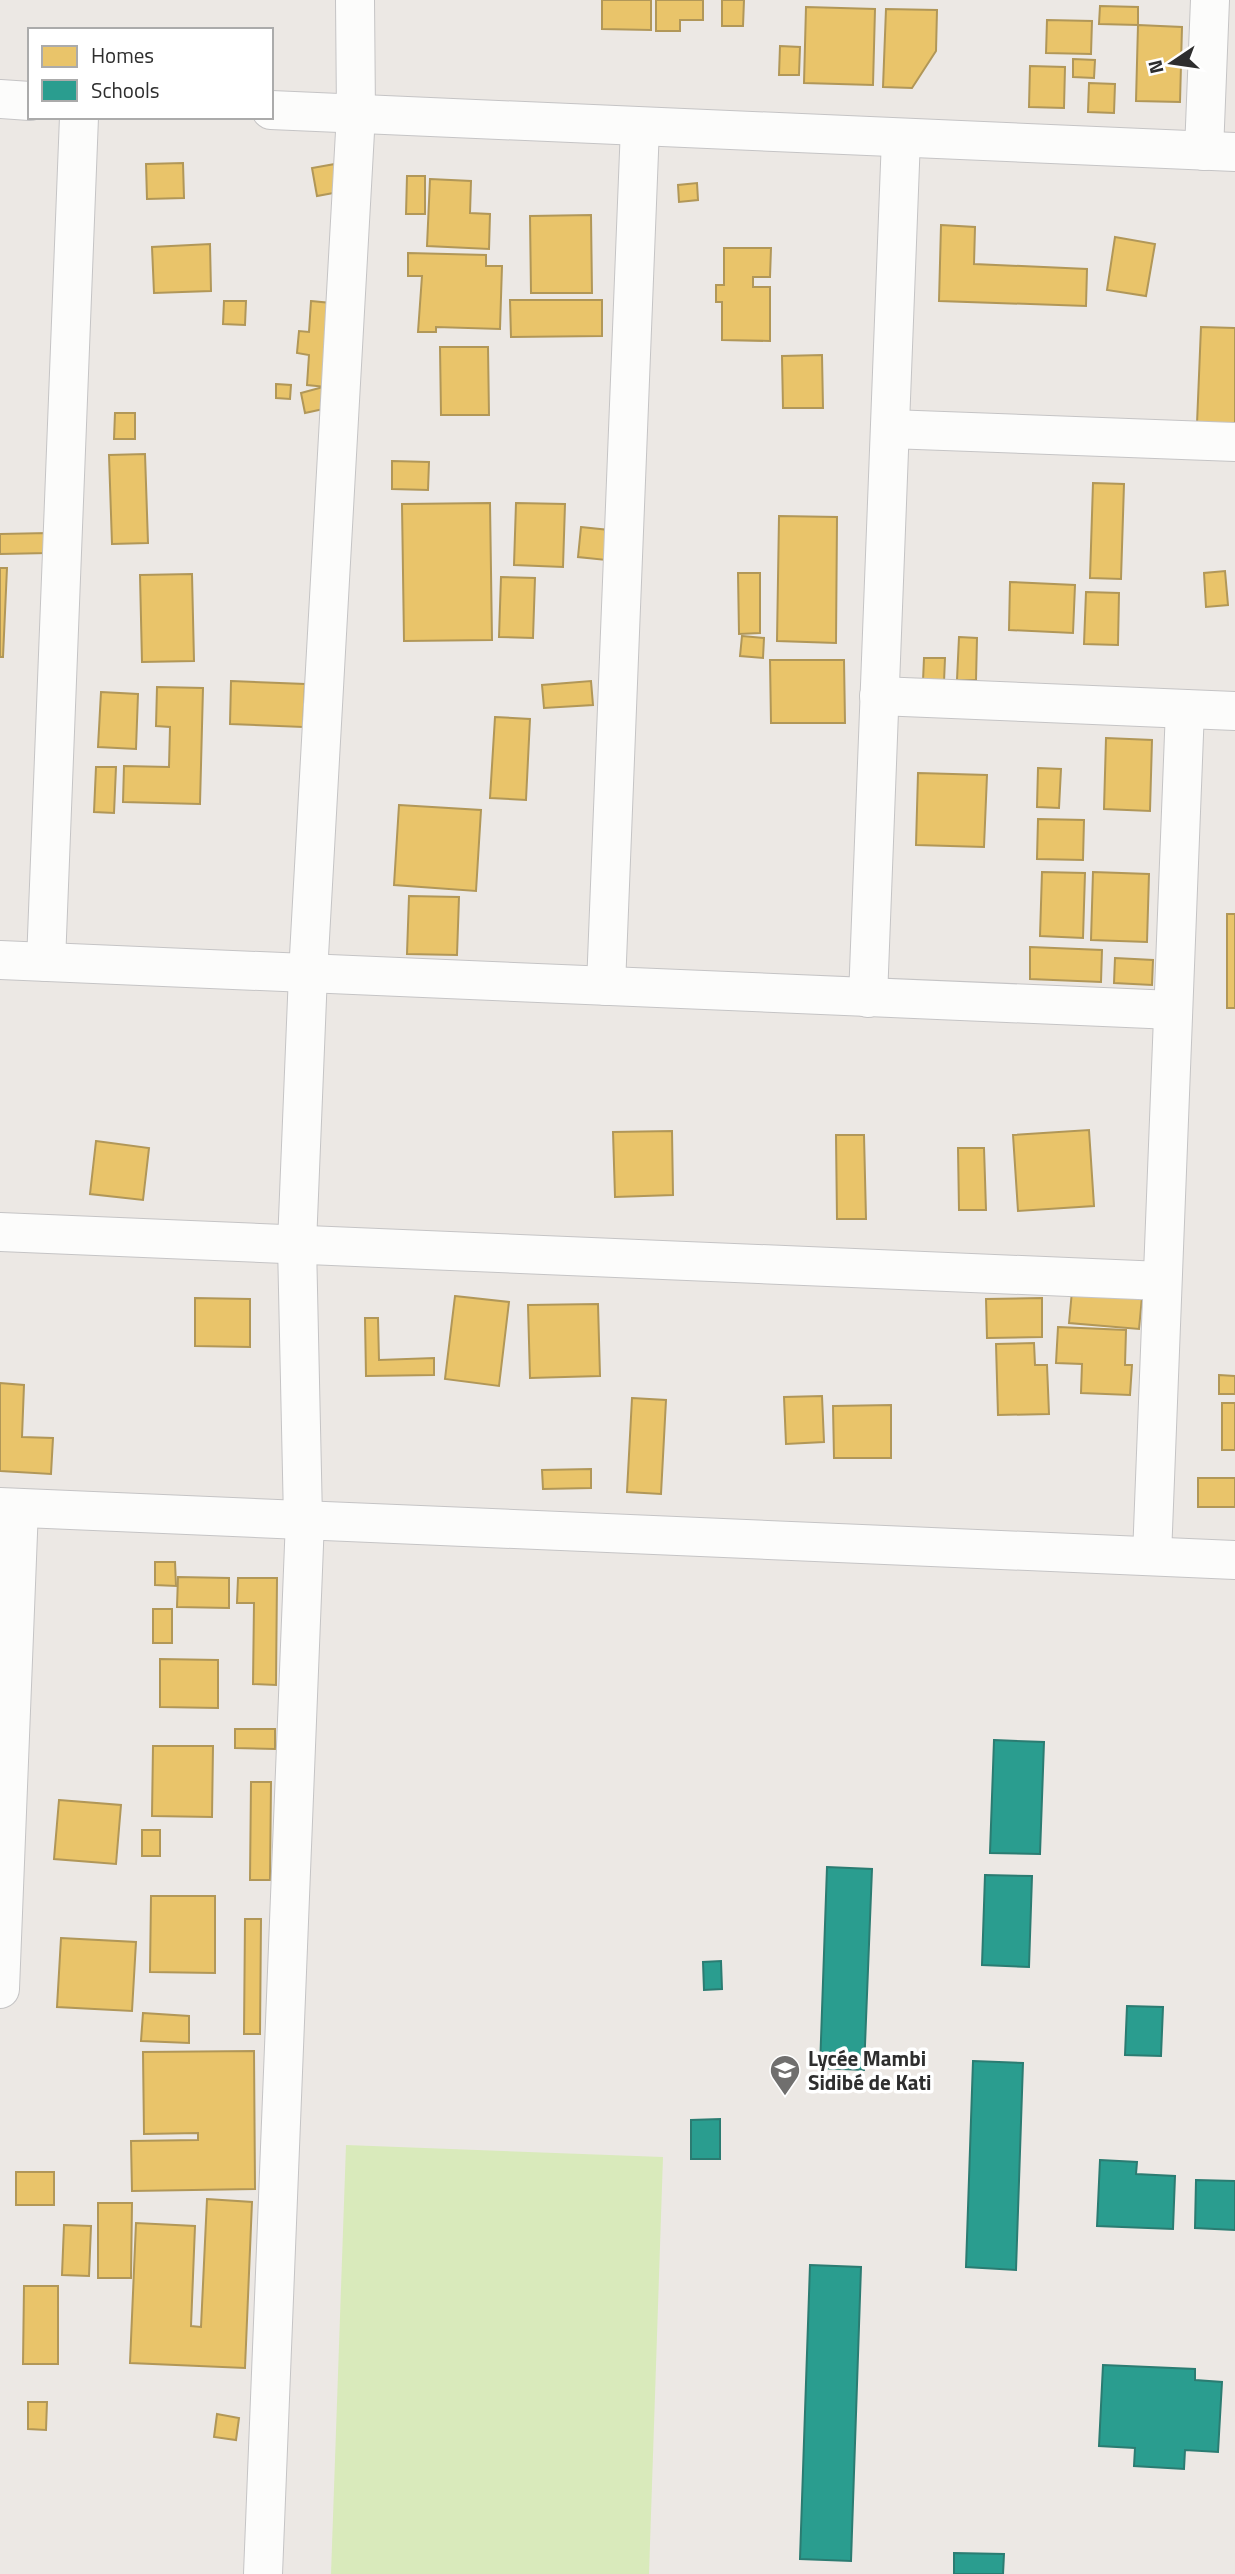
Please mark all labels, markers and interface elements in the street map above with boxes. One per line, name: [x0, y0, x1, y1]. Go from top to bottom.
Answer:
legend: [28, 28, 273, 119]
north arrow: [1137, 28, 1207, 98]
text: Homes: [91, 39, 154, 71]
text: N: [1139, 57, 1171, 77]
text: Schools: [91, 74, 160, 106]
place label: Lycée Mambi Sidibé de Kati: [808, 2042, 932, 2098]
school or university icon: Lycée Mambi Sidibé de Kati: [768, 2053, 802, 2097]

